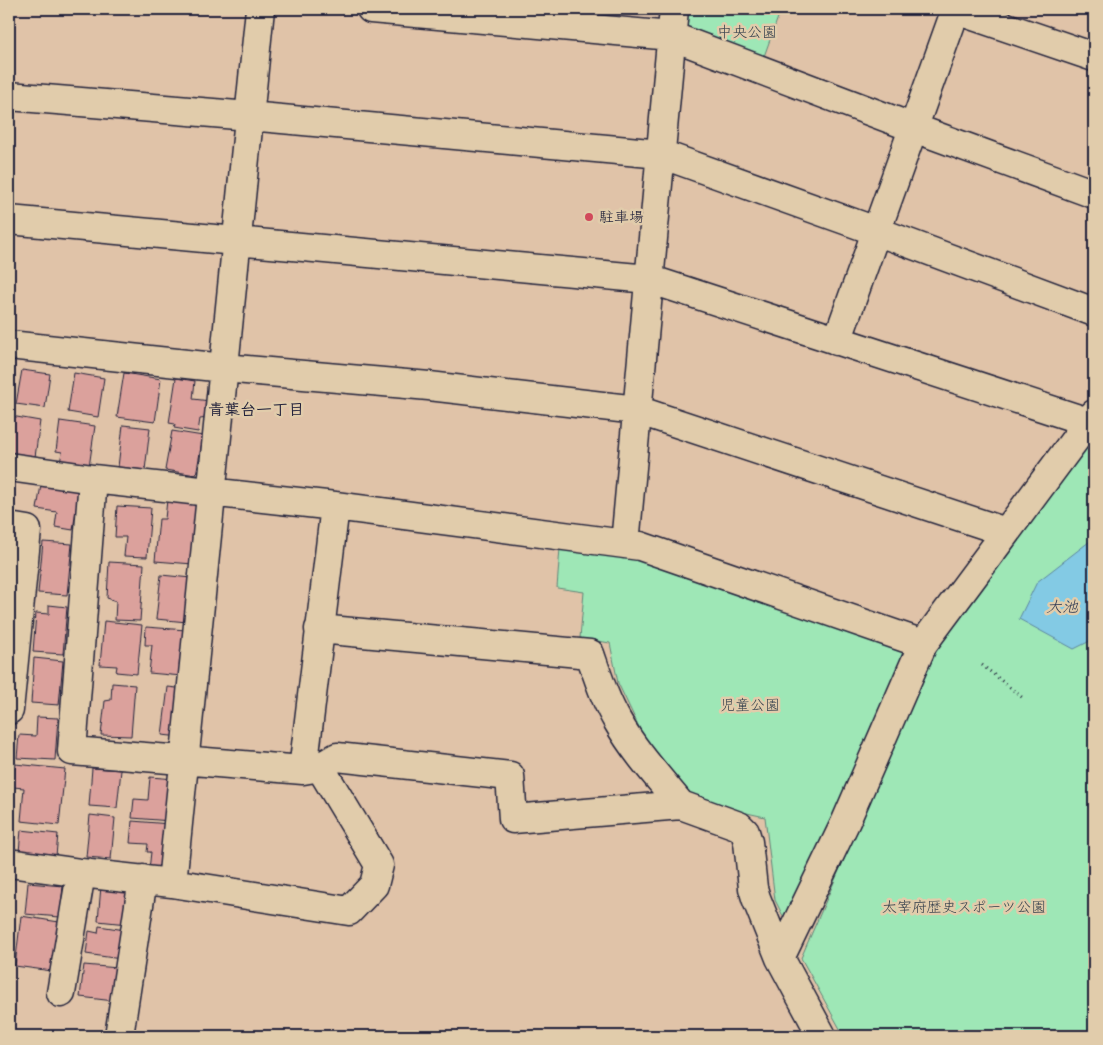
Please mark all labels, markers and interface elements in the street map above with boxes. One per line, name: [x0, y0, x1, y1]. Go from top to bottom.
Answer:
park label: 中央公園: [717, 21, 777, 45]
place label: 駐車場: [599, 206, 644, 230]
marker: 駐車場: [583, 211, 595, 223]
district label: 青葉台一丁目: [208, 398, 304, 423]
water label: 大池: [1046, 595, 1079, 620]
park label: 児童公園: [720, 694, 780, 718]
park label: 太宰府歴史スポーツ公園: [882, 896, 1046, 920]

